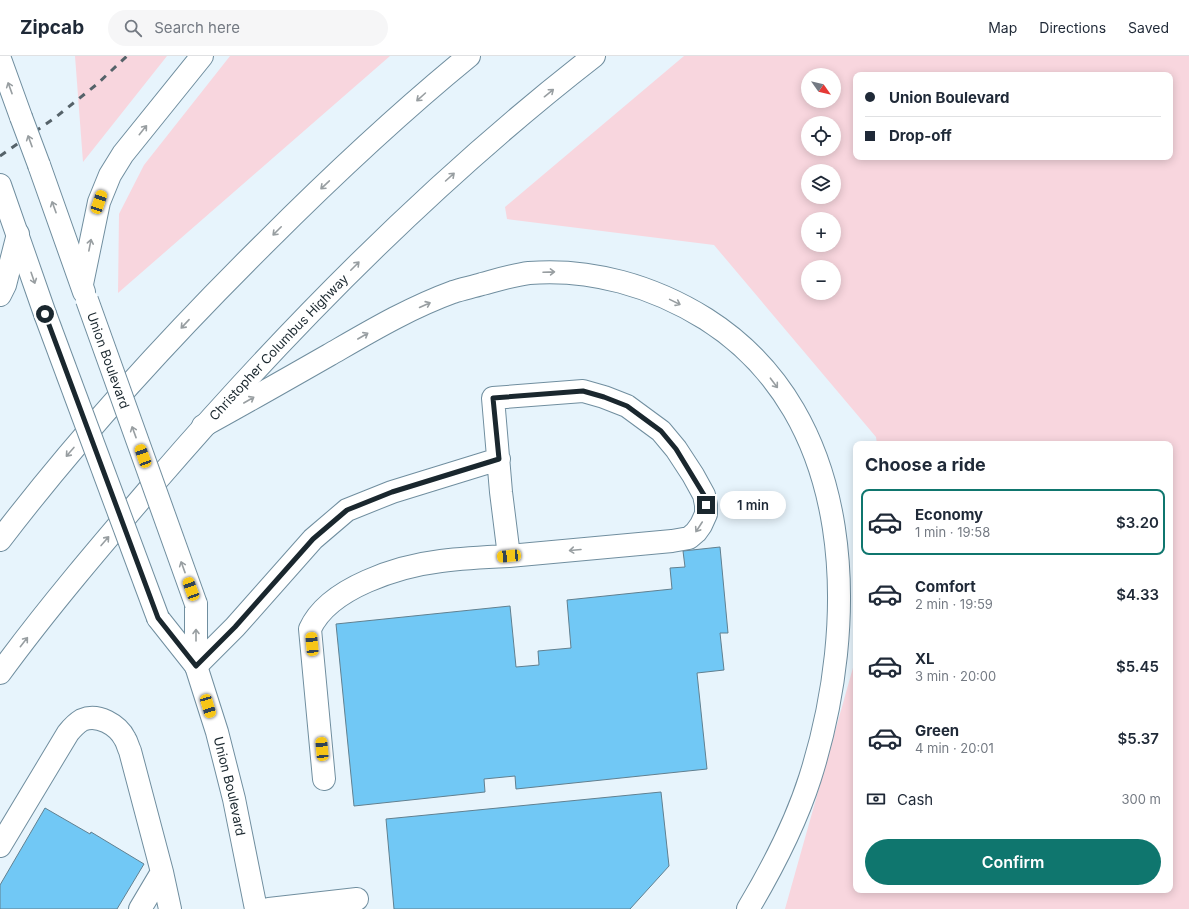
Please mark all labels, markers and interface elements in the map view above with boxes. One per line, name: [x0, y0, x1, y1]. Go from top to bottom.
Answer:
search box: [108, 10, 388, 46]
text: Zipcab: [20, 16, 84, 39]
icon: search: [122, 17, 144, 39]
text: Search here: [154, 18, 240, 37]
text: Map: [988, 19, 1017, 36]
text: Directions: [1039, 19, 1106, 36]
text: Saved: [1128, 19, 1169, 36]
north arrow: [801, 68, 841, 108]
map controls: [801, 68, 841, 300]
one-way arrow: [6, 82, 14, 94]
one-way arrow: [544, 88, 554, 97]
text: Union Boulevard: [889, 88, 1009, 107]
one-way arrow: [416, 93, 426, 102]
button: locate: [801, 116, 841, 156]
one-way arrow: [139, 124, 147, 135]
text: Drop-off: [889, 126, 952, 145]
one-way arrow: [25, 135, 33, 147]
button: layers: [801, 164, 841, 204]
one-way arrow: [445, 173, 456, 182]
one-way arrow: [320, 180, 330, 190]
car: [89, 189, 109, 215]
one-way arrow: [50, 202, 58, 214]
button: +: [801, 212, 841, 252]
one-way arrow: [272, 226, 282, 236]
one-way arrow: [86, 239, 94, 252]
button: −: [801, 260, 841, 300]
one-way arrow: [350, 261, 360, 271]
one-way arrow: [542, 269, 555, 276]
one-way arrow: [29, 271, 37, 283]
street label: Christopher Columbus Highway: [206, 271, 351, 423]
one-way arrow: [668, 299, 680, 306]
one-way arrow: [418, 301, 430, 308]
route start: [36, 305, 54, 323]
street label: Union Boulevard: [84, 310, 133, 411]
one-way arrow: [180, 319, 190, 329]
one-way arrow: [356, 332, 368, 340]
one-way arrow: [770, 377, 779, 388]
one-way arrow: [243, 396, 255, 404]
one-way arrow: [130, 426, 138, 438]
car: [133, 443, 153, 469]
one-way arrow: [66, 446, 75, 457]
text: Choose a ride: [865, 454, 986, 475]
callout: 1 min: [720, 491, 786, 519]
route end: [697, 496, 715, 514]
text: 1 min: [737, 497, 769, 513]
icon: car: [867, 504, 903, 540]
text: Economy: [915, 505, 983, 524]
text: $3.20: [1116, 513, 1159, 532]
one-way arrow: [695, 521, 703, 532]
text: 1 min · 19:58: [915, 524, 990, 540]
one-way arrow: [100, 535, 109, 546]
one-way arrow: [569, 546, 582, 553]
car: [497, 549, 521, 563]
one-way arrow: [179, 561, 186, 574]
car: [181, 576, 201, 602]
icon: car: [867, 576, 903, 612]
text: Comfort: [915, 577, 976, 596]
text: $4.33: [1116, 585, 1159, 604]
text: 2 min · 19:59: [915, 596, 993, 612]
one-way arrow: [192, 629, 200, 642]
car: [305, 632, 319, 656]
one-way arrow: [19, 637, 28, 648]
icon: car: [867, 648, 903, 684]
text: XL: [915, 649, 935, 668]
text: $5.45: [1116, 657, 1159, 676]
text: 3 min · 20:00: [915, 668, 996, 684]
car: [199, 693, 217, 719]
icon: car: [867, 720, 903, 756]
text: Green: [915, 721, 959, 740]
text: $5.37: [1118, 729, 1159, 748]
street label: Union Boulevard: [210, 735, 249, 837]
car: [315, 737, 329, 761]
text: 4 min · 20:01: [915, 740, 994, 756]
icon: cash: [865, 788, 887, 810]
text: Cash: [897, 790, 933, 809]
text: 300 m: [1122, 791, 1161, 807]
button: Confirm: [865, 839, 1161, 885]

